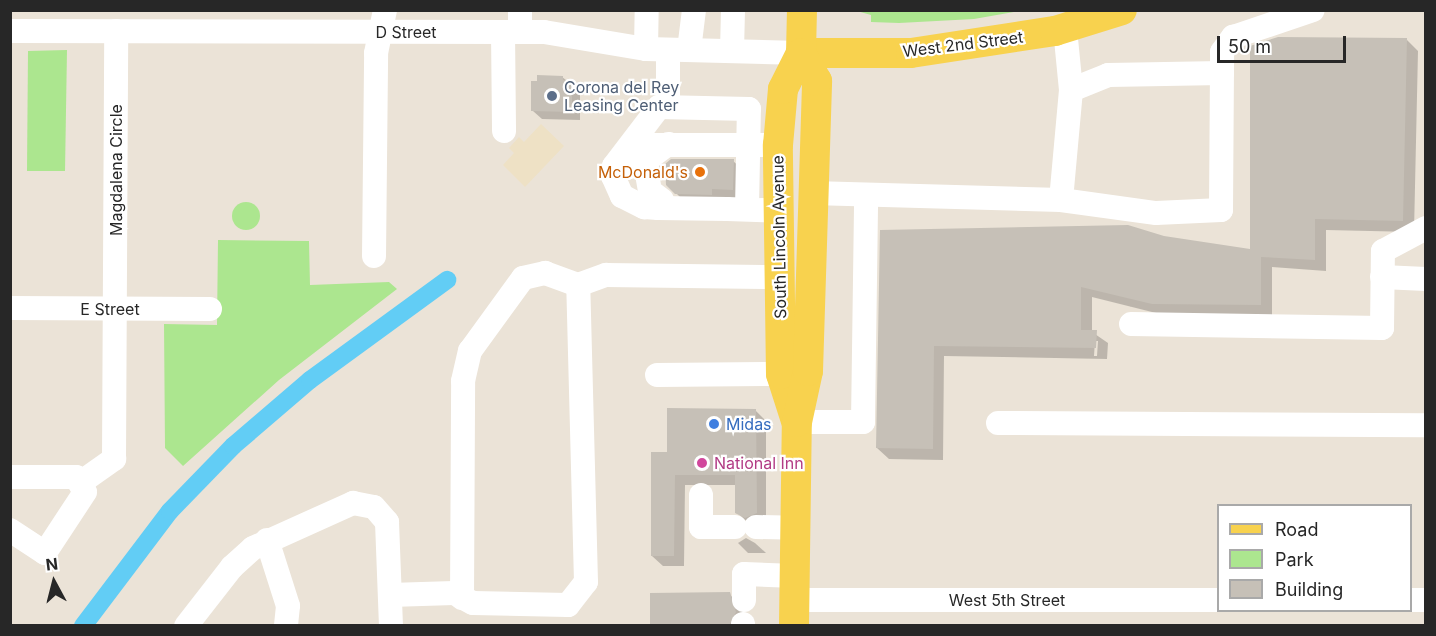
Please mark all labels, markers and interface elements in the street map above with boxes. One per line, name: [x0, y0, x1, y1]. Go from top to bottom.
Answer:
street label: D Street: [375, 22, 437, 42]
scale bar: [1220, 24, 1349, 62]
street label: West 2nd Street: [902, 27, 1024, 61]
text: 50 m: [1228, 36, 1271, 57]
place label: Corona del Rey Leasing Center: [564, 77, 679, 115]
marker: Corona del Rey Leasing Center: [545, 89, 559, 103]
street label: Magdalena Circle: [106, 104, 126, 236]
street label: South Lincoln Avenue: [768, 155, 790, 319]
place label: McDonald's: [598, 162, 688, 182]
marker: McDonald's: [693, 165, 707, 179]
street label: E Street: [80, 299, 140, 319]
place label: Midas: [726, 414, 772, 434]
marker: Midas: [707, 417, 721, 431]
place label: National Inn: [714, 453, 804, 473]
marker: National Inn: [695, 456, 709, 470]
legend: [1217, 504, 1412, 612]
text: Road: [1275, 519, 1318, 540]
text: Park: [1275, 549, 1314, 570]
north arrow: [24, 552, 84, 612]
text: N: [45, 553, 59, 575]
text: Building: [1275, 579, 1343, 600]
street label: West 5th Street: [949, 590, 1065, 610]

